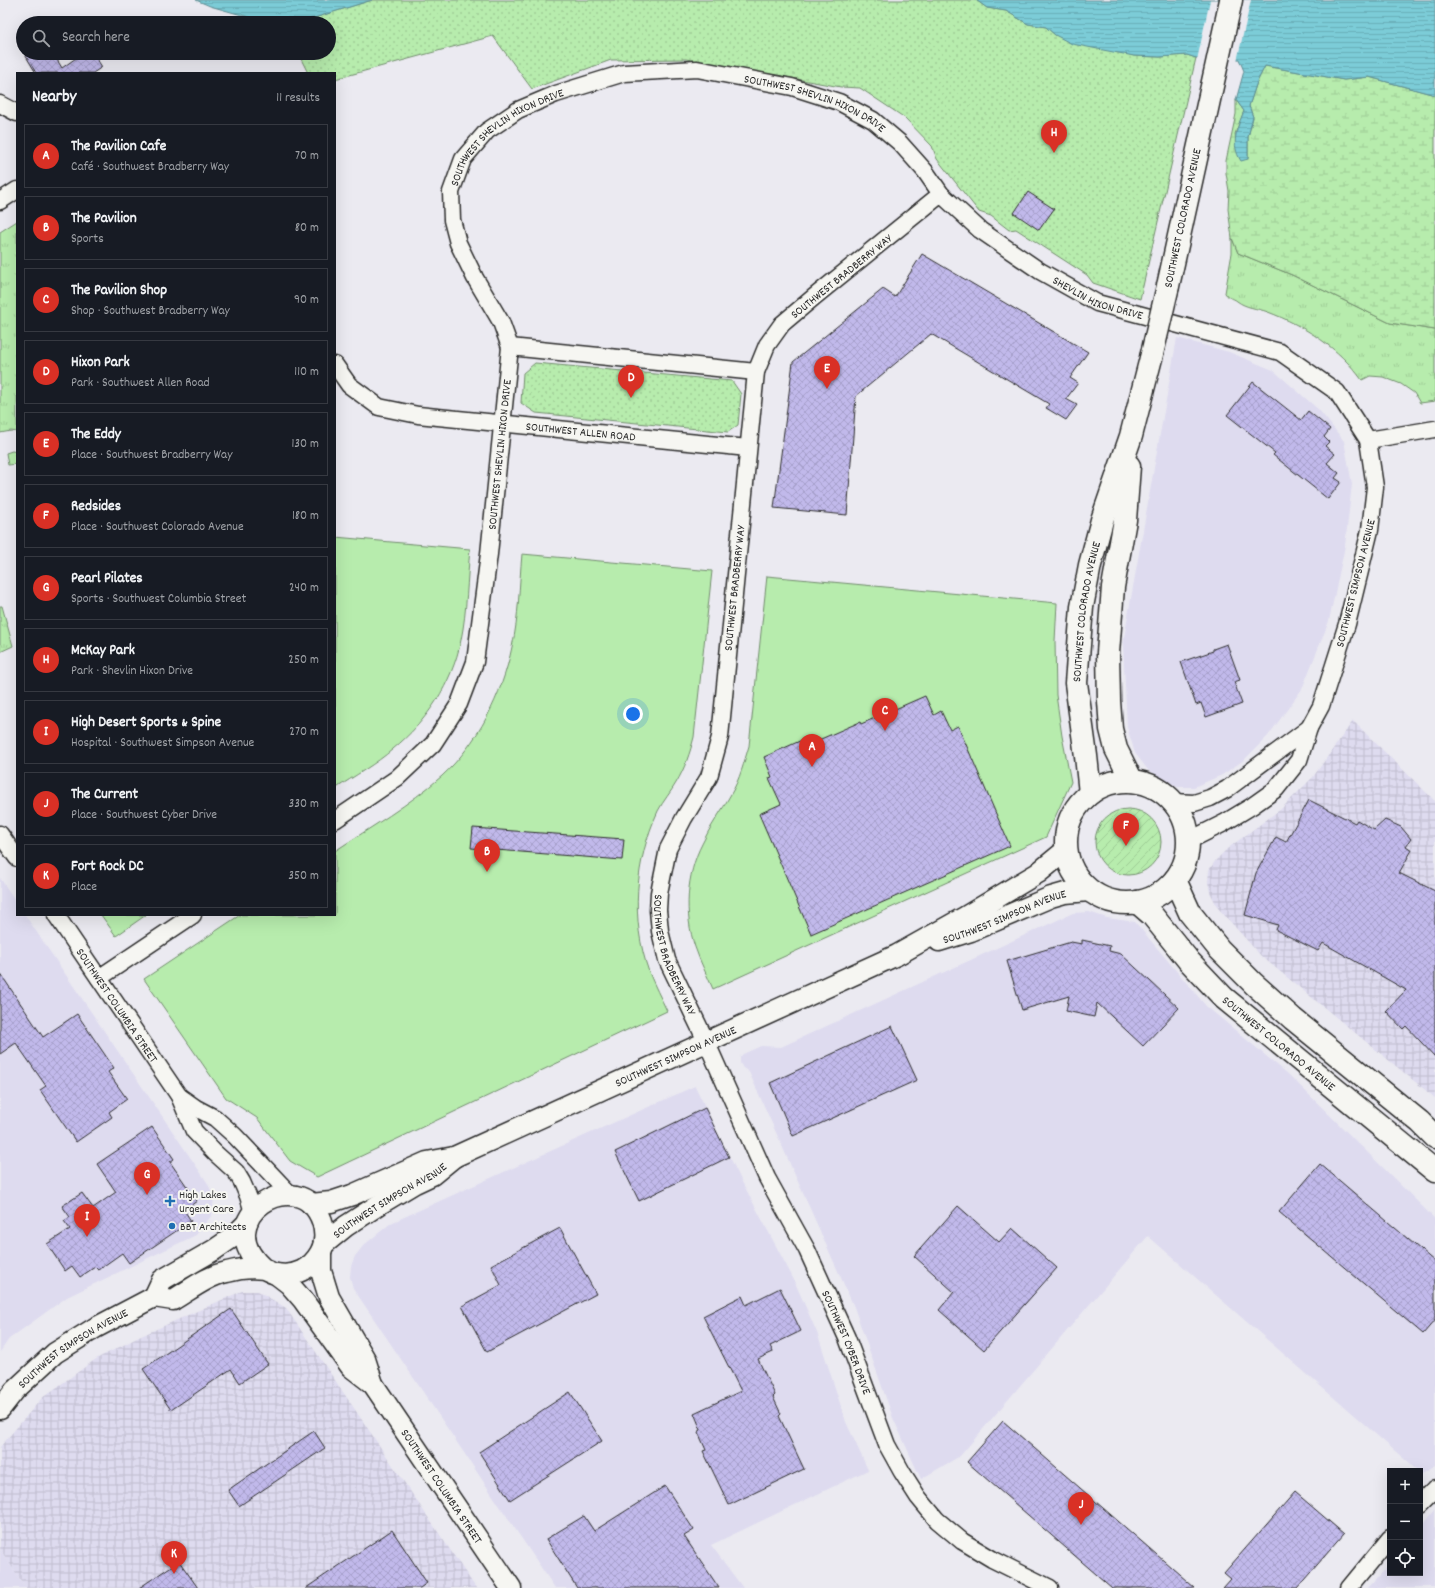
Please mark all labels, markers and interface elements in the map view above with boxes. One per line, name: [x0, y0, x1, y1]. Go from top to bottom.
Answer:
search box: [16, 16, 336, 60]
icon: search: [30, 27, 52, 49]
text: Search here: [62, 27, 130, 49]
street label: SOUTHWEST SHEVLIN HIXON DRIVE: [742, 71, 889, 137]
street label: SOUTHWEST SHEVLIN HIXON DRIVE: [447, 85, 567, 189]
text: Nearby: [32, 86, 76, 110]
text: 11 results: [276, 89, 320, 108]
pin: H: [1041, 120, 1067, 153]
text: The Pavilion Cafe: [71, 136, 166, 158]
text: A: [42, 147, 50, 166]
text: 70 m: [295, 147, 319, 166]
street label: SOUTHWEST COLORADO AVENUE: [1160, 147, 1207, 289]
text: Café · Southwest Bradberry Way: [71, 158, 229, 177]
text: The Pavilion: [71, 208, 137, 230]
text: B: [43, 219, 49, 238]
text: 80 m: [295, 219, 319, 238]
text: Sports: [71, 230, 104, 249]
street label: SOUTHWEST BRADBERRY WAY: [788, 230, 897, 323]
street label: SHEVLIN HIXON DRIVE: [1049, 273, 1145, 325]
text: The Pavilion Shop: [71, 280, 167, 302]
text: C: [43, 291, 49, 310]
text: 90 m: [294, 291, 319, 310]
text: Shop · Southwest Bradberry Way: [71, 302, 230, 321]
text: Hixon Park: [71, 352, 130, 374]
pin: E: [814, 356, 840, 389]
text: D: [43, 363, 49, 382]
text: 110 m: [294, 363, 319, 382]
pin: D: [618, 365, 644, 398]
text: Park · Southwest Allen Road: [71, 374, 210, 393]
street label: SOUTHWEST SHEVLIN HIXON DRIVE: [485, 378, 517, 531]
street label: SOUTHWEST ALLEN ROAD: [525, 419, 636, 447]
text: The Eddy: [71, 424, 121, 446]
text: E: [43, 435, 49, 454]
text: 130 m: [291, 435, 319, 454]
text: Place · Southwest Bradberry Way: [71, 446, 232, 465]
text: Redsides: [71, 496, 121, 518]
text: F: [43, 507, 49, 526]
text: 180 m: [292, 507, 319, 526]
street label: SOUTHWEST SIMPSON AVENUE: [1332, 517, 1381, 649]
text: Place · Southwest Colorado Avenue: [71, 518, 244, 537]
street label: SOUTHWEST BRADBERRY WAY: [720, 524, 751, 652]
street label: SOUTHWEST COLORADO AVENUE: [1069, 539, 1106, 683]
text: Pearl Pilates: [71, 568, 143, 590]
text: G: [43, 579, 49, 598]
text: 240 m: [289, 579, 319, 598]
text: Sports · Southwest Columbia Street: [71, 590, 246, 609]
text: McKay Park: [71, 640, 135, 662]
text: H: [43, 651, 49, 670]
text: 250 m: [288, 651, 319, 670]
text: Park · Shevlin Hixon Drive: [71, 662, 193, 681]
pin: C: [872, 698, 898, 731]
your location: [623, 704, 643, 724]
text: High Desert Sports & Spine: [71, 712, 221, 734]
text: I: [44, 723, 48, 742]
text: 270 m: [289, 723, 319, 742]
text: Hospital · Southwest Simpson Avenue: [71, 734, 254, 753]
pin: A: [799, 734, 825, 767]
text: The Current: [71, 784, 138, 806]
text: J: [44, 795, 48, 814]
text: 330 m: [288, 795, 319, 814]
text: Place · Southwest Cyber Drive: [71, 806, 217, 825]
pin: F: [1113, 813, 1139, 846]
pin: B: [474, 839, 500, 872]
text: Fort Rock DC: [71, 856, 144, 878]
text: K: [43, 867, 49, 886]
text: 350 m: [288, 867, 319, 886]
text: Place: [71, 878, 97, 897]
street label: SOUTHWEST SIMPSON AVENUE: [941, 886, 1069, 949]
street label: SOUTHWEST BRADBERRY WAY: [648, 894, 700, 1019]
street label: SOUTHWEST COLUMBIA STREET: [71, 945, 161, 1067]
street label: SOUTHWEST COLORADO AVENUE: [1218, 993, 1339, 1096]
street label: SOUTHWEST SIMPSON AVENUE: [613, 1022, 740, 1092]
street label: SOUTHWEST SIMPSON AVENUE: [330, 1159, 451, 1243]
pin: G: [134, 1162, 160, 1195]
place label: High Lakes Urgent Care: [179, 1187, 234, 1218]
marker: High Lakes Urgent Care: [164, 1195, 176, 1207]
pin: I: [74, 1204, 100, 1237]
place label: BBT Architects: [180, 1219, 246, 1236]
marker: BBT Architects: [167, 1221, 177, 1231]
street label: SOUTHWEST CYBER DRIVE: [816, 1288, 875, 1398]
street label: SOUTHWEST SIMPSON AVENUE: [15, 1305, 132, 1393]
street label: SOUTHWEST COLUMBIA STREET: [396, 1426, 486, 1548]
map controls: [1387, 1468, 1423, 1576]
button: +: [1387, 1468, 1423, 1504]
pin: J: [1068, 1492, 1094, 1525]
button: −: [1387, 1504, 1423, 1540]
button: locate: [1387, 1540, 1423, 1576]
pin: K: [161, 1541, 187, 1574]

